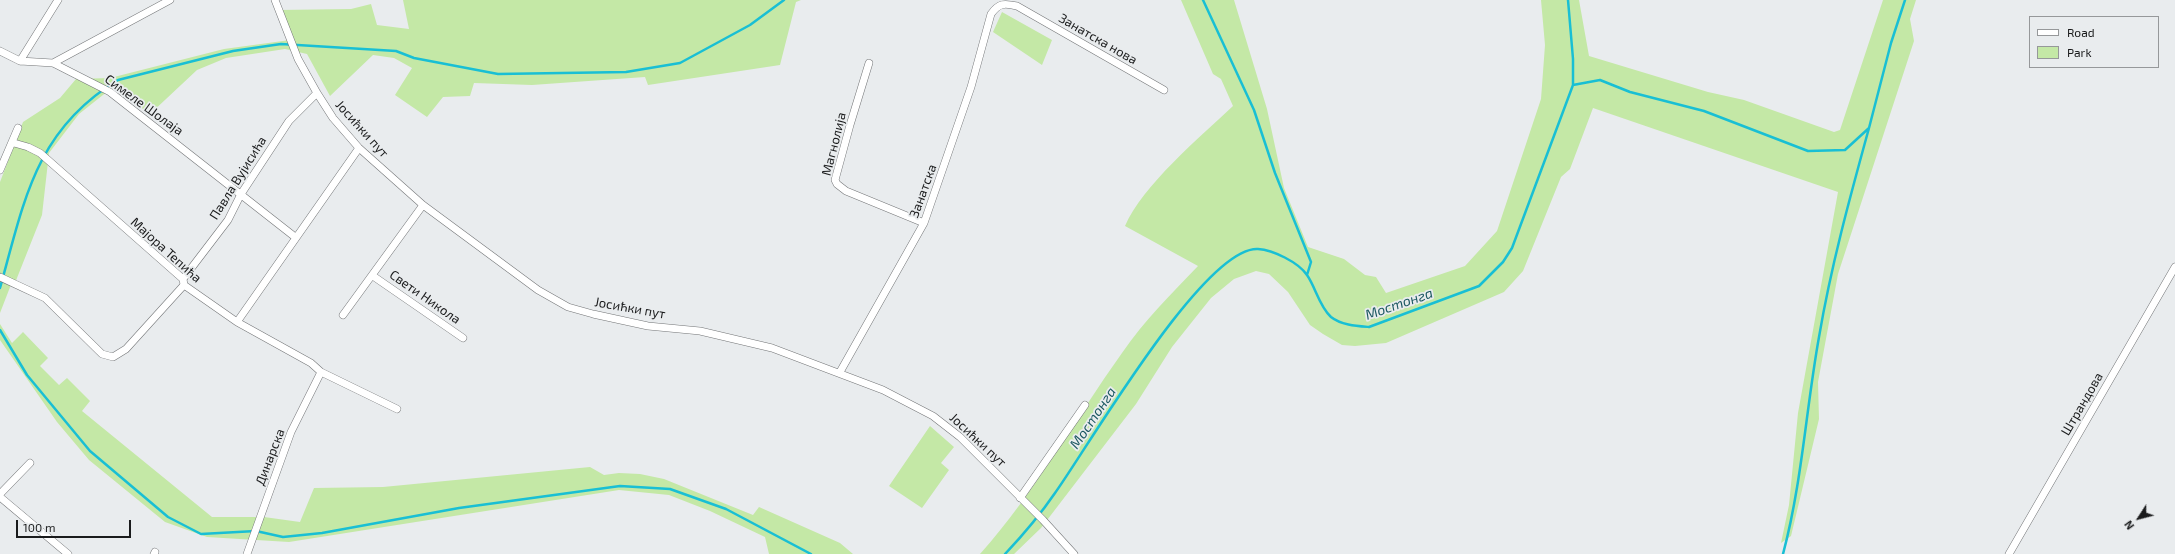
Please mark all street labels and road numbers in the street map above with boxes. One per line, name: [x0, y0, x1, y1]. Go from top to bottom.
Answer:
street label: Занатска нова: [1056, 10, 1140, 68]
street label: Симеле Шолаја: [102, 71, 186, 139]
street label: Јосићки пут: [332, 97, 392, 161]
street label: Магнолија: [819, 111, 849, 177]
street label: Павла Вујисића: [206, 134, 270, 222]
street label: Занатска: [906, 162, 940, 220]
street label: Мајора Тепића: [127, 214, 205, 286]
street label: Свети Никола: [386, 267, 464, 327]
street label: Јосићки пут: [593, 294, 667, 322]
street label: Штрандова: [2058, 370, 2106, 438]
street label: Јосићки пут: [946, 410, 1010, 470]
street label: Динарска: [252, 426, 288, 488]

